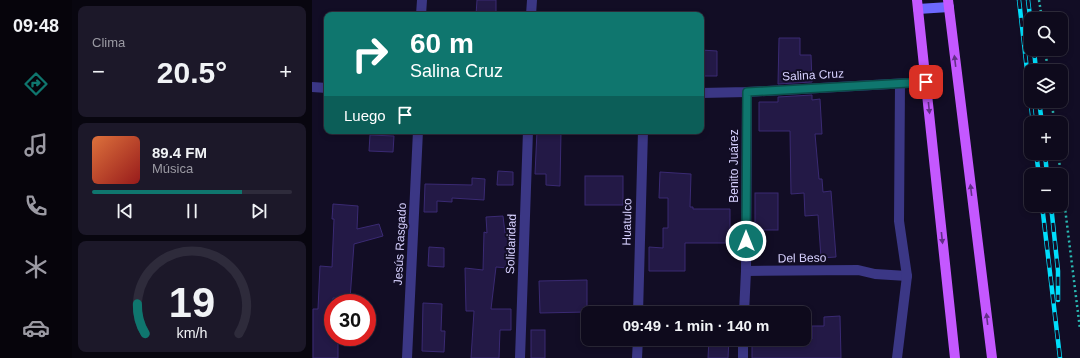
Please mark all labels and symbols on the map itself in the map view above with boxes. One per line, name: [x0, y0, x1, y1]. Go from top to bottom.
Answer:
one-way arrow: [952, 55, 958, 67]
pin: [909, 65, 943, 99]
street label: Salina Cruz: [782, 66, 844, 84]
one-way arrow: [926, 102, 932, 114]
street label: Benito Juárez: [727, 129, 741, 203]
one-way arrow: [968, 184, 974, 196]
street label: Huatulco: [620, 198, 634, 246]
street label: Jesús Rasgado: [391, 202, 409, 286]
street label: Solidaridad: [503, 214, 519, 274]
position arrow: [725, 220, 767, 262]
one-way arrow: [939, 232, 946, 244]
street label: Del Beso: [778, 251, 827, 265]
speed limit sign: 30: [324, 294, 376, 346]
one-way arrow: [984, 313, 990, 325]

